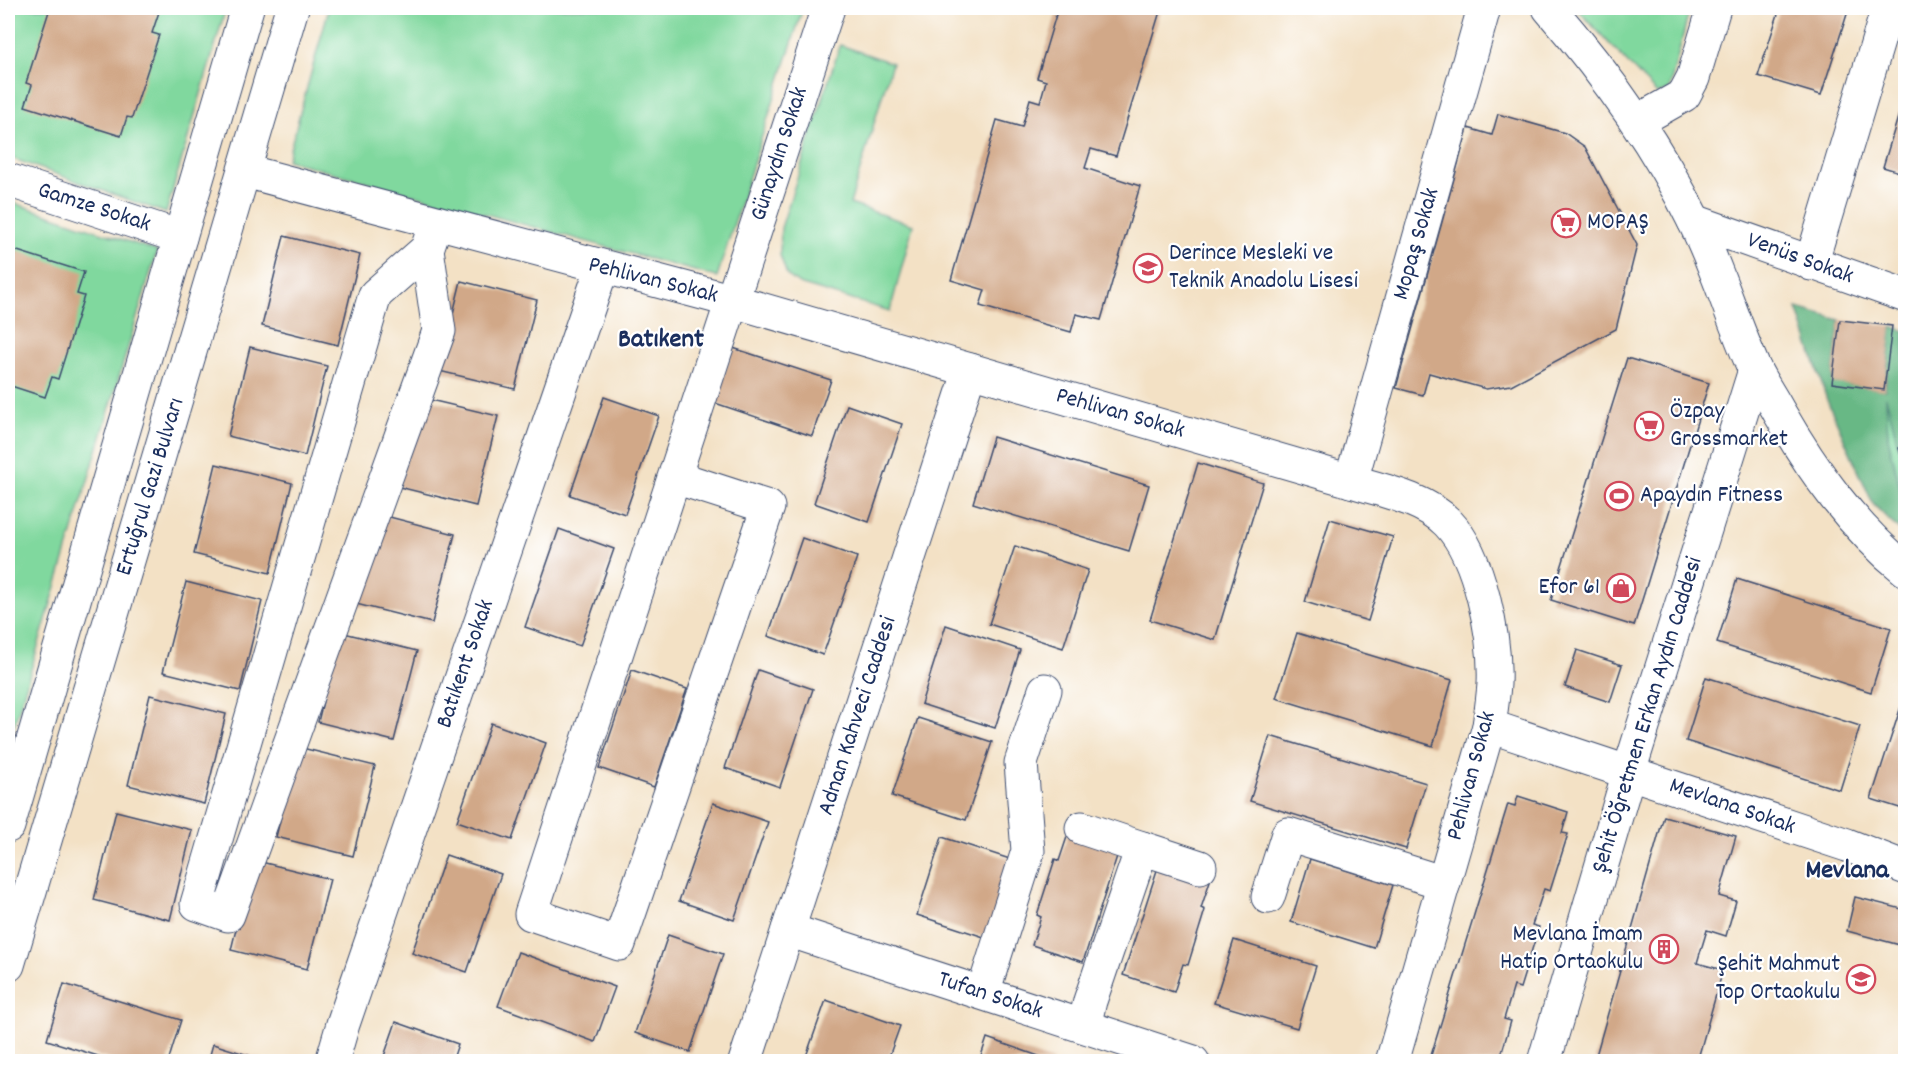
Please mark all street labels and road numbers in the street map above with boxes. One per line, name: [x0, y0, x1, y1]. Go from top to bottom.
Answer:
street label: Günaydın Sokak: [742, 83, 818, 225]
street label: Gamze Sokak: [33, 174, 155, 242]
street label: Mopaş Sokak: [1385, 184, 1449, 304]
street label: Venüs Sokak: [1742, 224, 1858, 294]
street label: Pehlivan Sokak: [585, 248, 721, 314]
street label: Pehlivan Sokak: [1052, 379, 1188, 449]
street label: Ertuğrul Gazi Bulvarı: [108, 394, 194, 580]
street label: Şehit Öğretmen Erkan Aydın Caddesi: [1584, 553, 1712, 877]
street label: Batıkent Sokak: [428, 595, 504, 733]
street label: Adnan Kahveci Caddesi: [810, 612, 906, 820]
street label: Pehlivan Sokak: [1438, 708, 1506, 844]
street label: Mevlana Sokak: [1664, 769, 1800, 845]
street label: Tufan Sokak: [933, 963, 1047, 1029]

